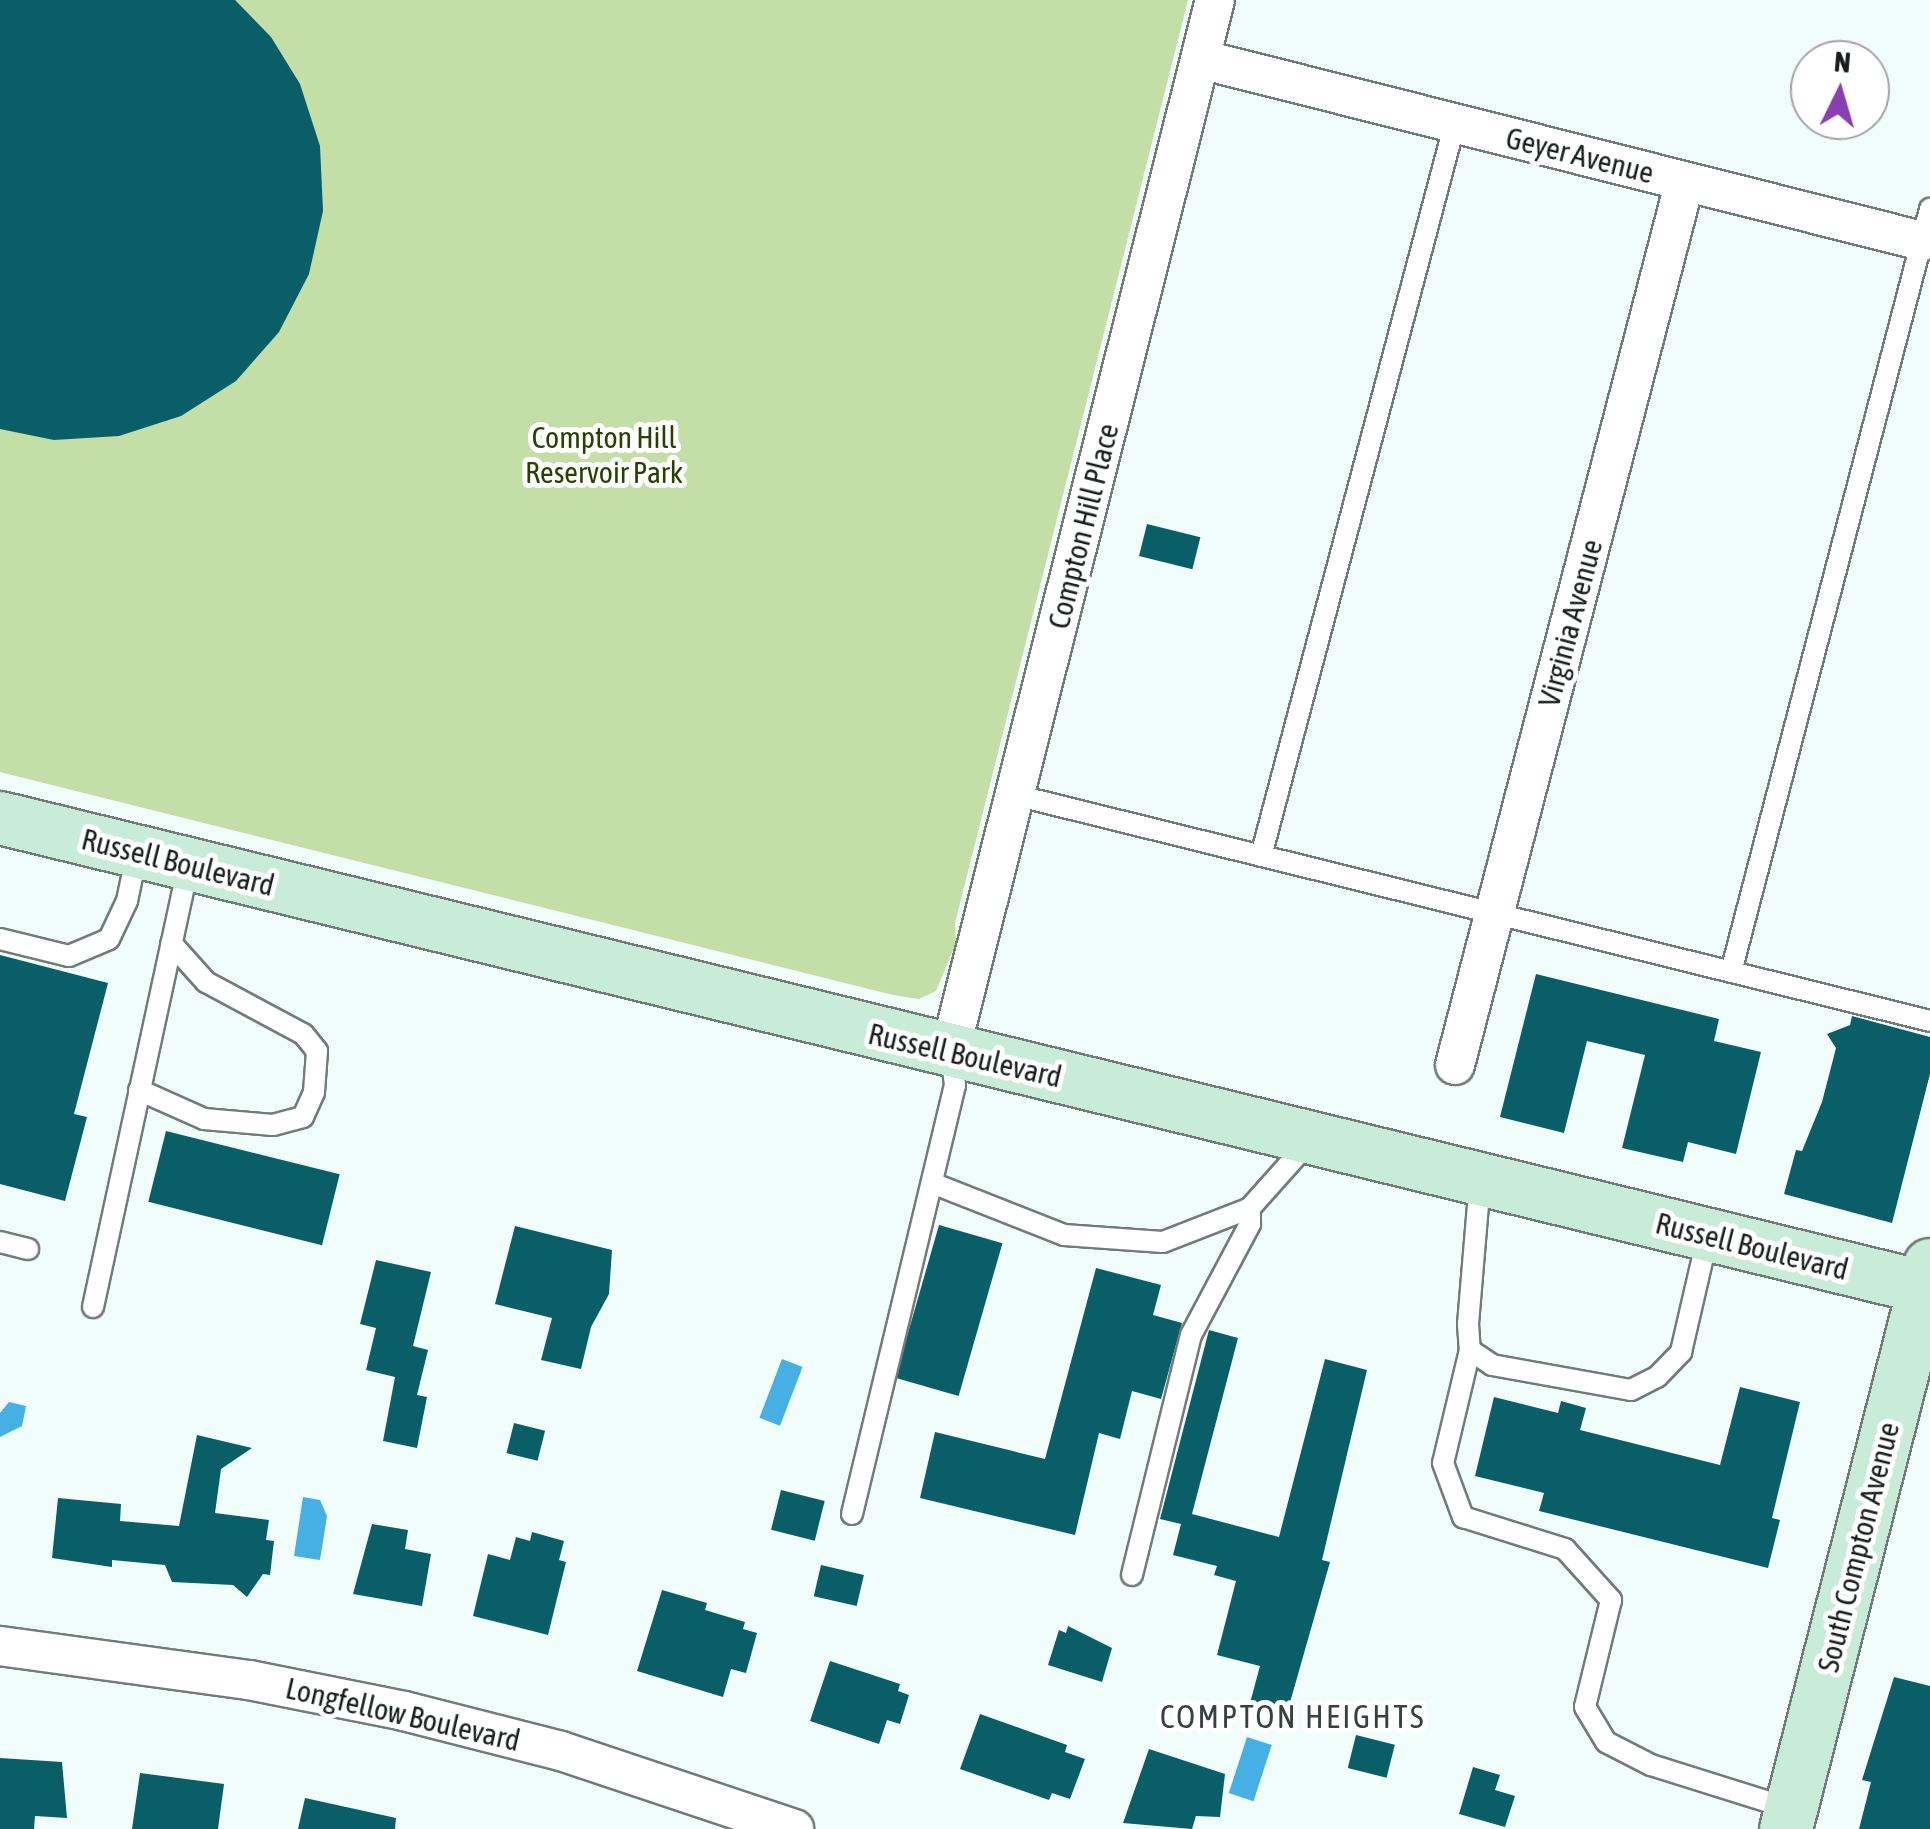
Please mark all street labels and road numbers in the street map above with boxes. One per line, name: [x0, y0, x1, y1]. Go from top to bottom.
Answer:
street label: Geyer Avenue: [1502, 119, 1658, 191]
street label: Compton Hill Place: [1040, 420, 1126, 632]
street label: Virginia Avenue: [1530, 535, 1610, 711]
street label: Russell Boulevard: [78, 821, 278, 903]
street label: Russell Boulevard: [865, 1015, 1065, 1095]
street label: Russell Boulevard: [1652, 1205, 1852, 1287]
street label: South Compton Avenue: [1810, 1418, 1906, 1676]
street label: Longfellow Boulevard: [282, 1670, 524, 1758]

